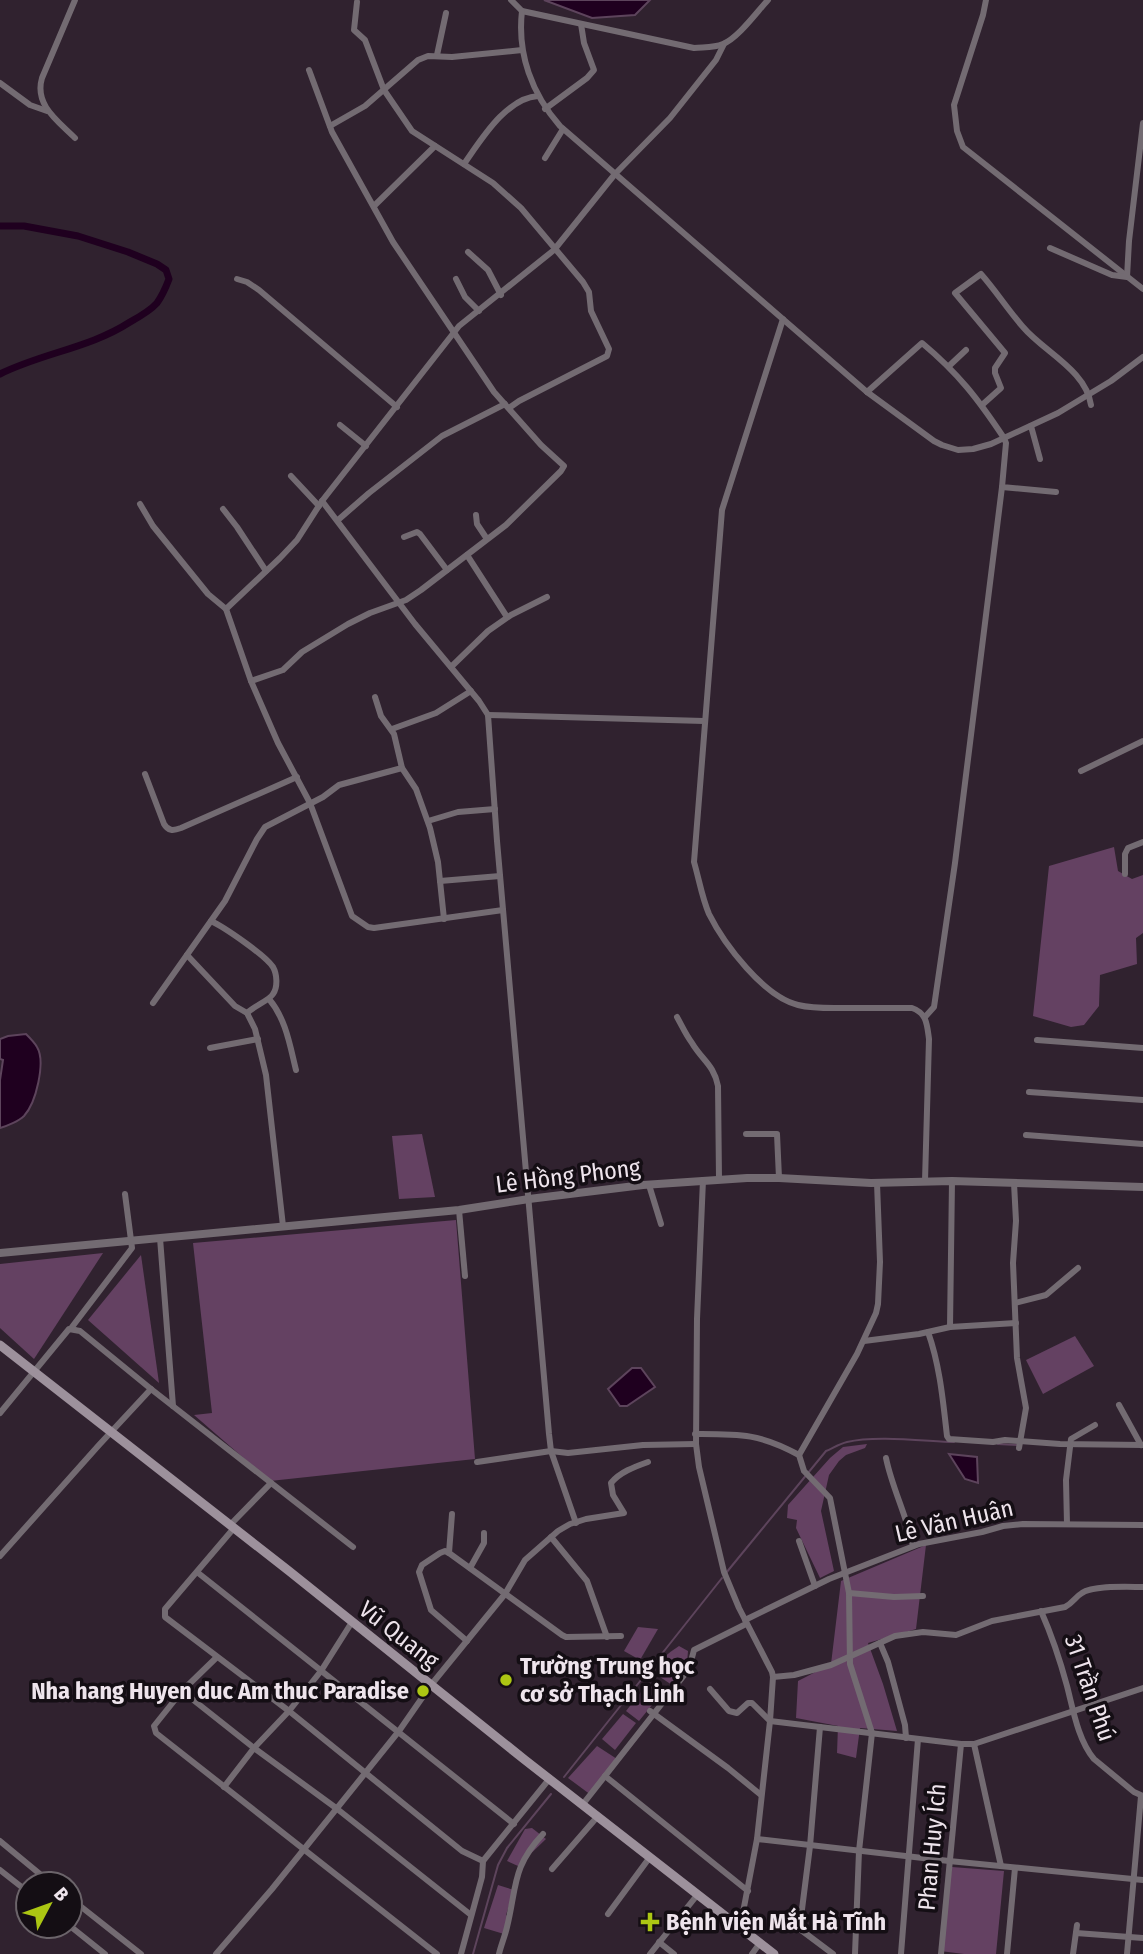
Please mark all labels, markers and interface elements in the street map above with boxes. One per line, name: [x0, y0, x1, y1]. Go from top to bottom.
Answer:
street label: Lê Hồng Phong: [494, 1153, 643, 1199]
street label: Lê Văn Huân: [892, 1494, 1016, 1548]
street label: Vũ Quang: [354, 1595, 445, 1675]
street label: 31 Trần Phú: [1059, 1631, 1121, 1745]
place label: Trường Trung học cơ sở Thạch Linh: [520, 1652, 695, 1708]
marker: Trường Trung học cơ sở Thạch Linh: [498, 1672, 514, 1688]
place label: Nha hang Huyen duc Am thuc Paradise: [31, 1677, 409, 1705]
marker: Nha hang Huyen duc Am thuc Paradise: [415, 1683, 431, 1699]
street label: Phan Huy Ích: [912, 1782, 951, 1912]
north arrow: [14, 1870, 84, 1940]
text: B: [49, 1883, 74, 1906]
place label: Bệnh viện Mắt Hà Tĩnh: [666, 1907, 886, 1936]
marker: Bệnh viện Mắt Hà Tĩnh: [640, 1912, 660, 1932]

